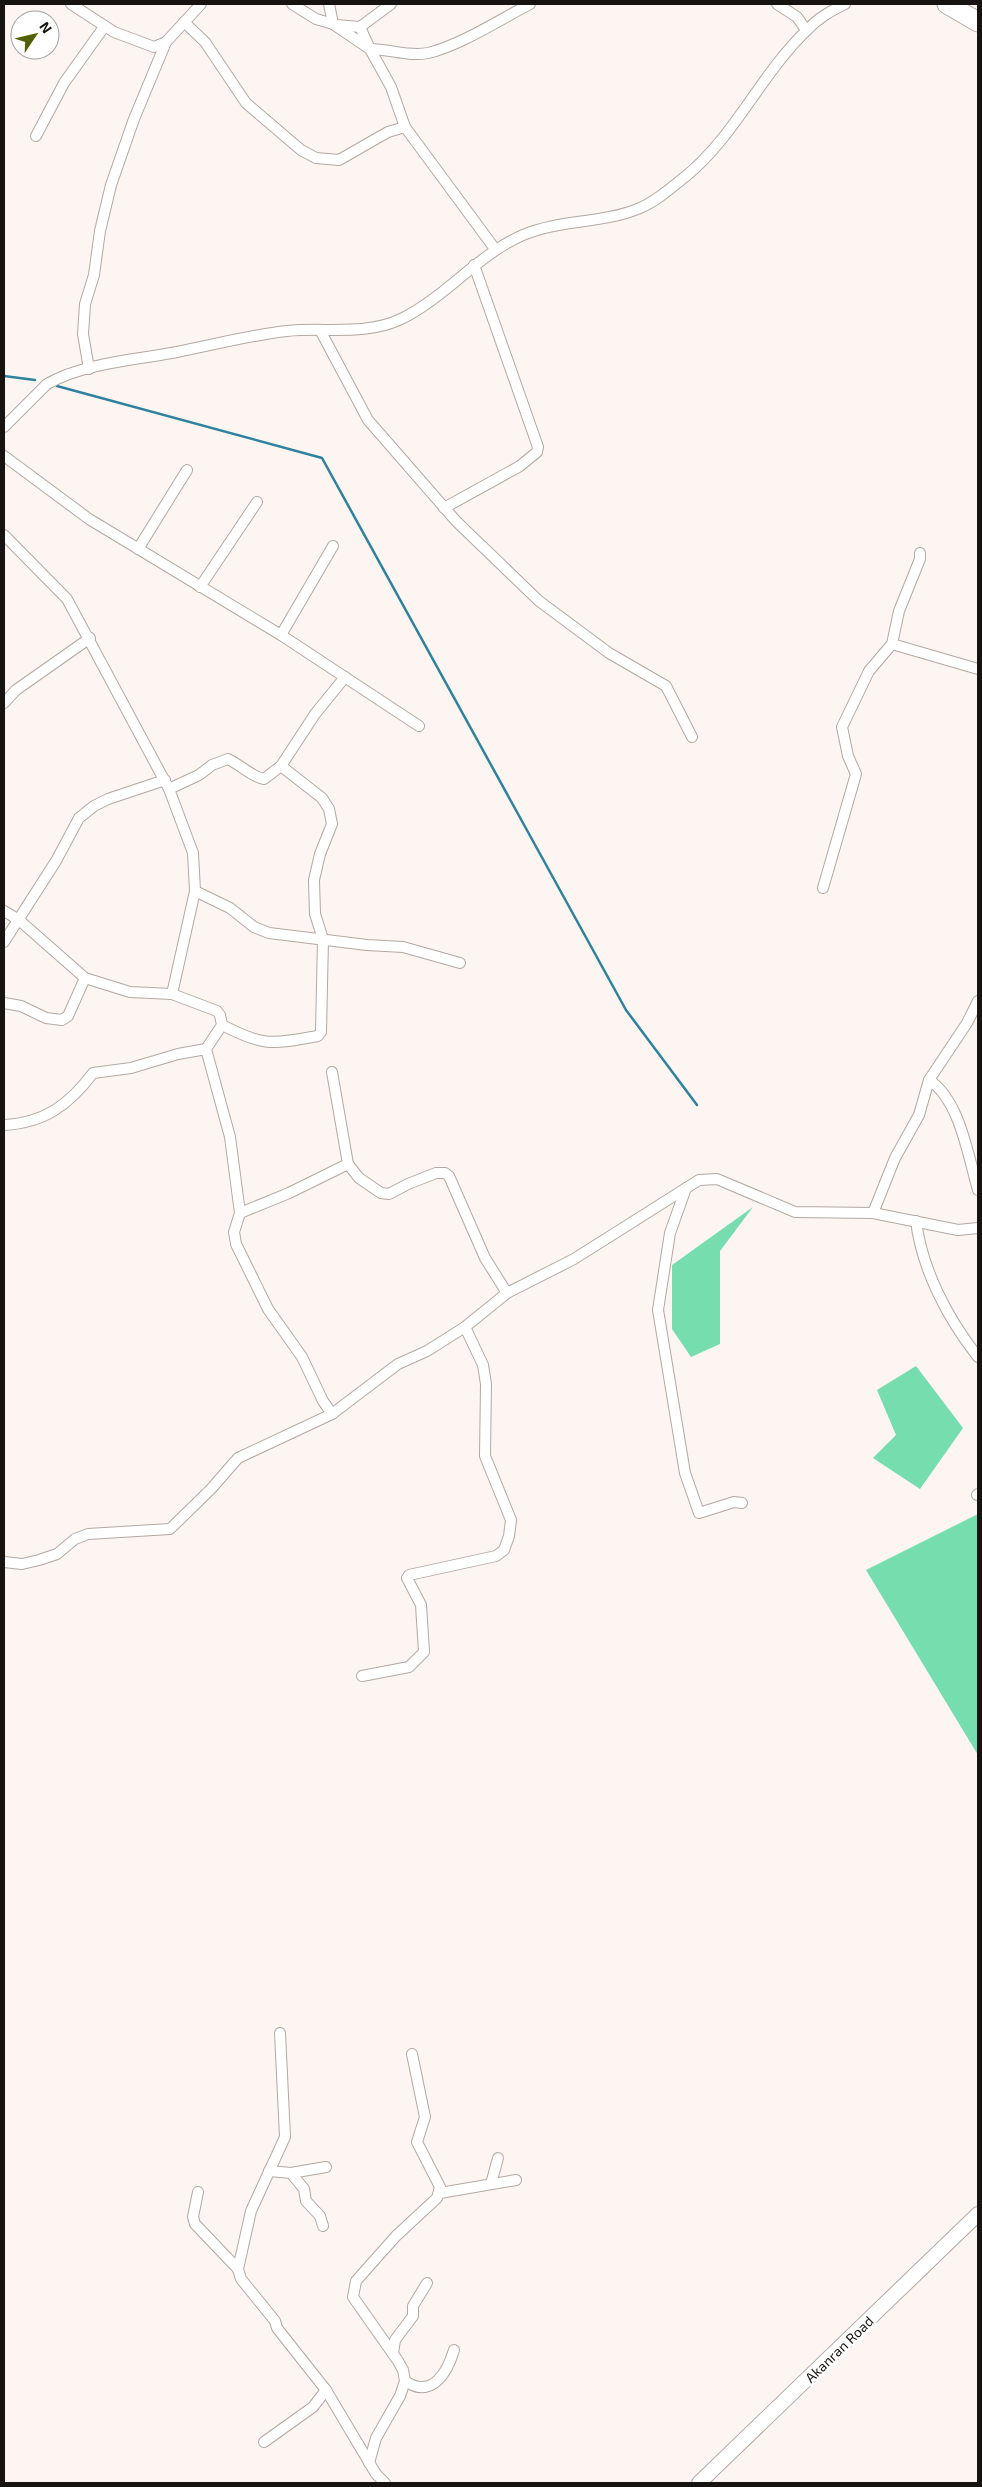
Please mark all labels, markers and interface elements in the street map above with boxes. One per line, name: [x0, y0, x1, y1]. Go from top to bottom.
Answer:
north arrow: [10, 10, 60, 60]
text: N: [36, 18, 56, 36]
street label: Akanran Road: [801, 2312, 877, 2386]

